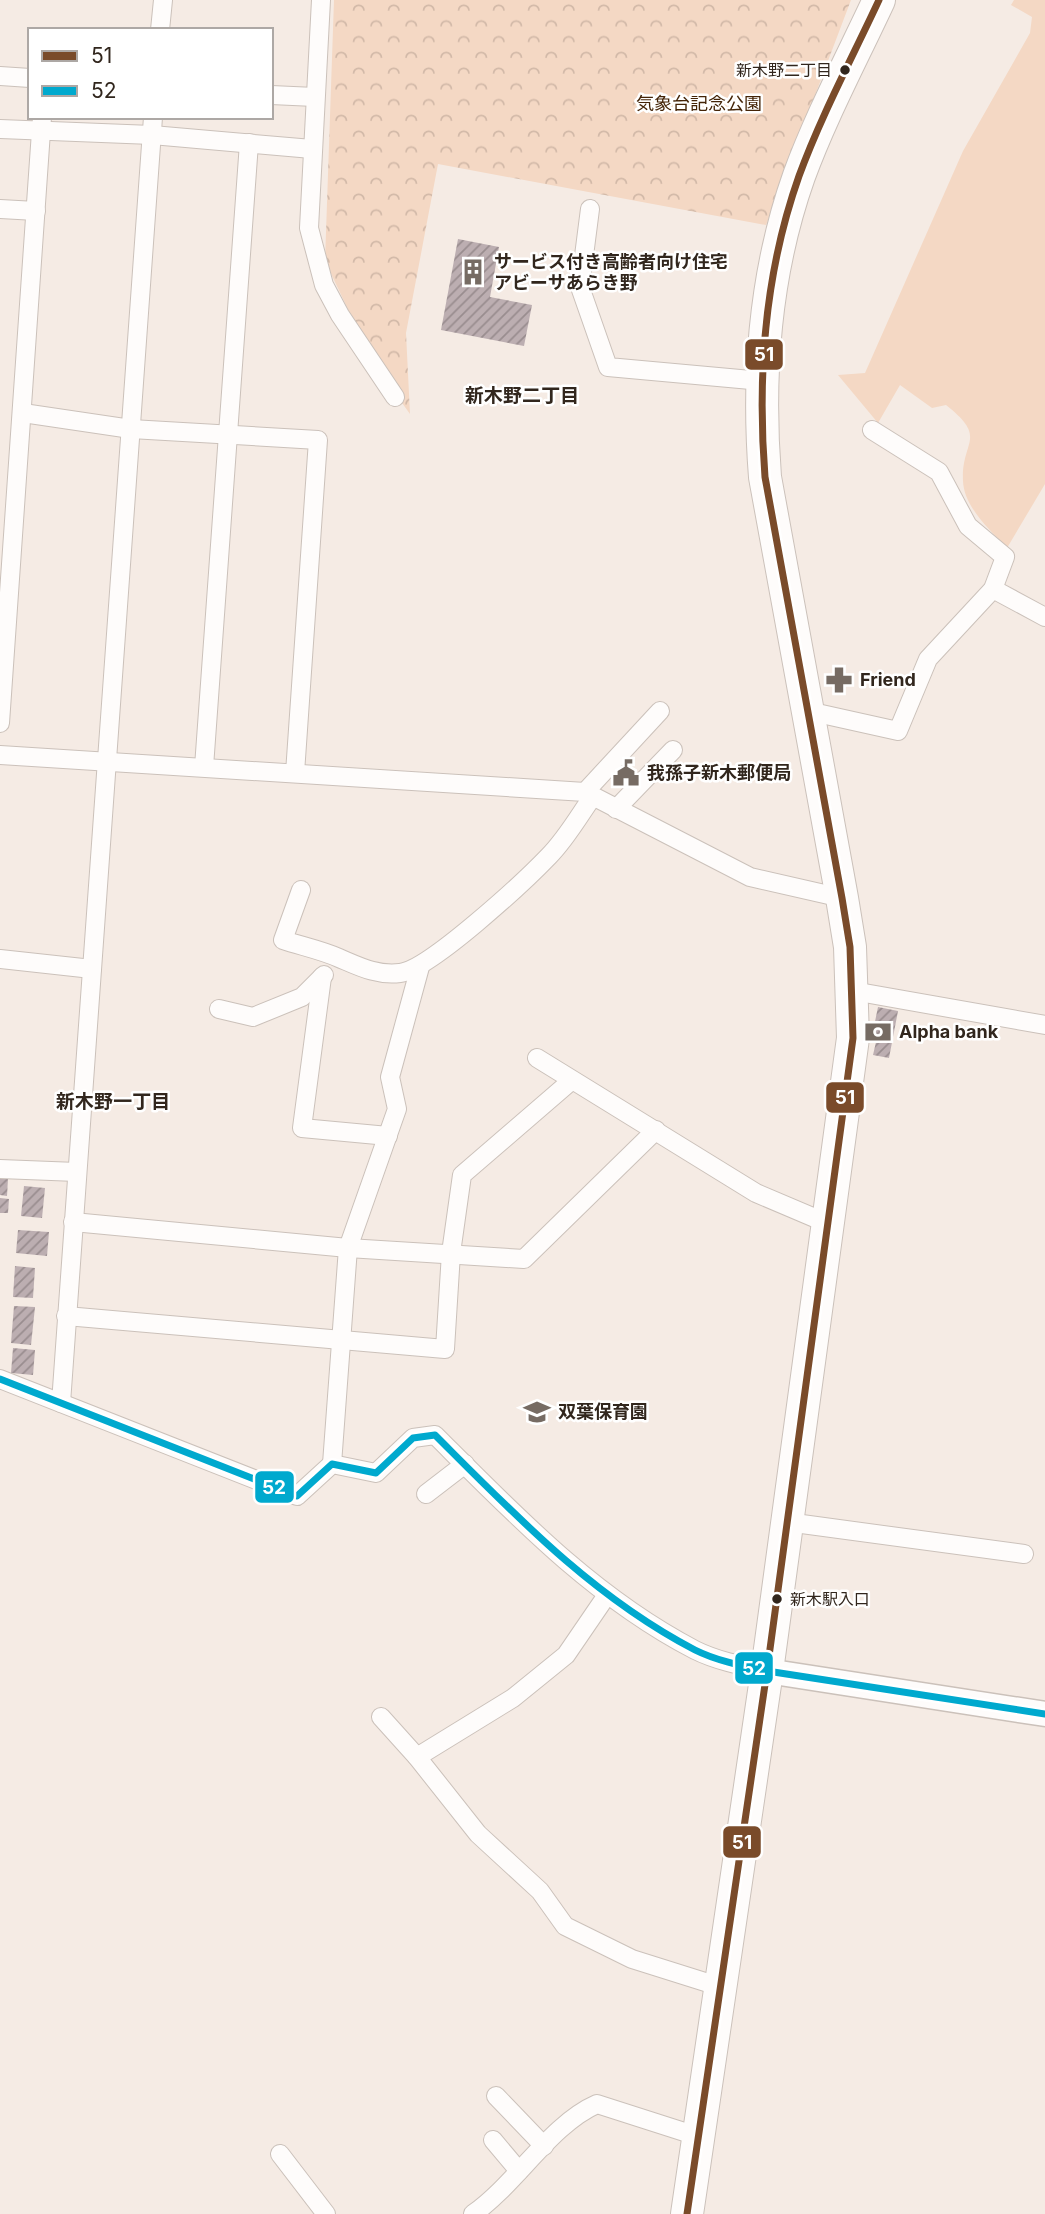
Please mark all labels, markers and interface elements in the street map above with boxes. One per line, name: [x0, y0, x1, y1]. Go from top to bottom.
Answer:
legend: [28, 28, 273, 119]
text: 51: [91, 43, 112, 68]
place label: 新木野二丁目: [736, 60, 832, 80]
marker: 新木野二丁目: [838, 63, 852, 77]
text: 52: [91, 78, 117, 103]
park label: 気象台記念公園: [636, 93, 762, 114]
place label: サービス付き高齢者向け住宅 アビーサあらき野: [494, 251, 728, 293]
building icon: サービス付き高齢者向け住宅 アビーサあらき野: [458, 257, 488, 287]
line badge: 51: [744, 338, 784, 371]
text: 51: [754, 343, 774, 366]
district label: 新木野二丁目: [465, 384, 579, 407]
pharmacy icon: Friend: [824, 665, 854, 695]
place label: Friend: [860, 669, 916, 690]
public building icon: 我孫子新木郵便局: [611, 758, 641, 788]
place label: 我孫子新木郵便局: [647, 762, 791, 783]
bank icon: Alpha bank: [863, 1017, 893, 1047]
place label: Alpha bank: [899, 1021, 999, 1042]
line badge: 51: [825, 1081, 865, 1114]
text: 51: [835, 1086, 855, 1109]
district label: 新木野一丁目: [56, 1090, 170, 1113]
school or university icon: 双葉保育園: [522, 1397, 552, 1427]
place label: 双葉保育園: [558, 1401, 648, 1422]
line badge: 52: [254, 1470, 295, 1504]
text: 52: [262, 1476, 286, 1499]
place label: 新木駅入口: [790, 1589, 870, 1609]
marker: 新木駅入口: [770, 1592, 784, 1606]
line badge: 52: [734, 1651, 774, 1685]
text: 52: [742, 1657, 766, 1680]
line badge: 51: [722, 1825, 762, 1859]
text: 51: [732, 1831, 752, 1854]

